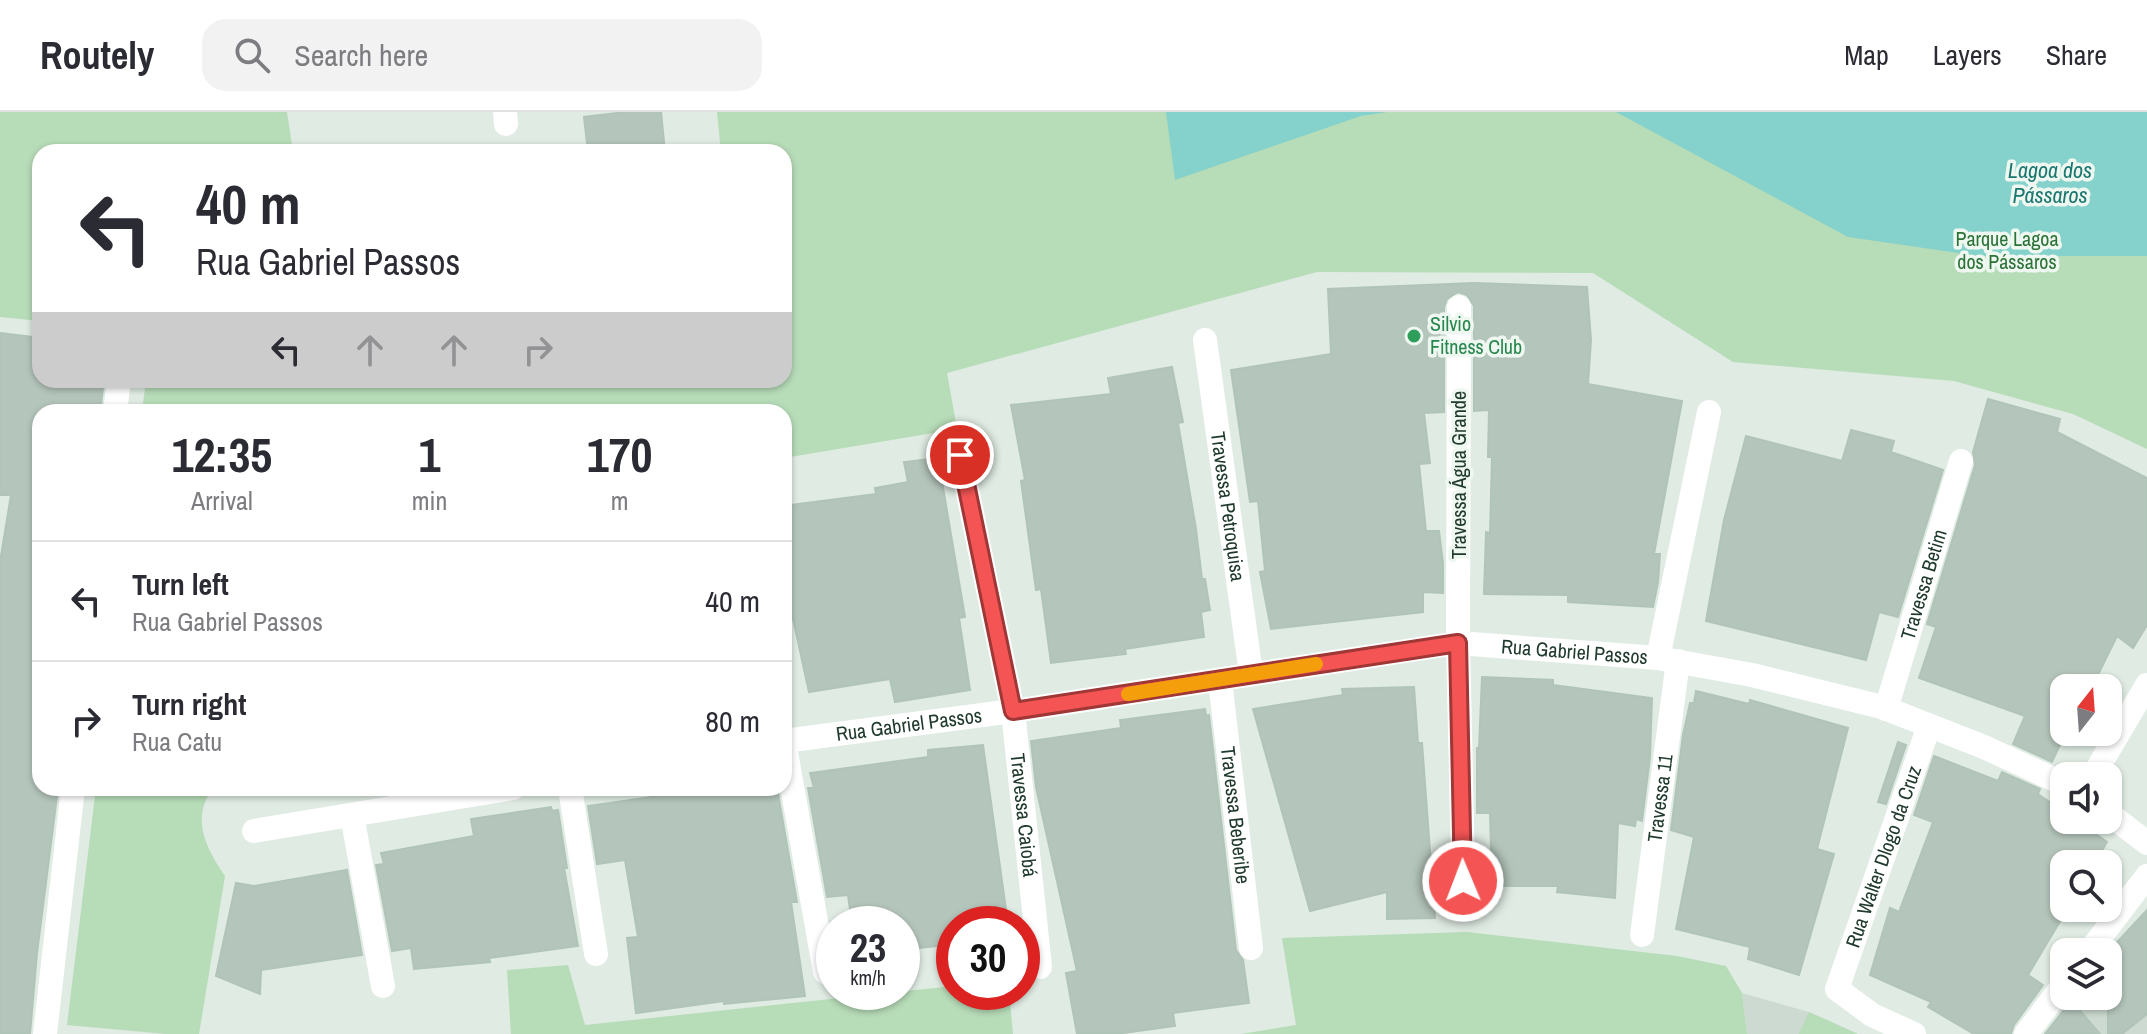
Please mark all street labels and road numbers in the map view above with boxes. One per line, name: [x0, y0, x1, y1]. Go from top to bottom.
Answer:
street label: Travessa Água Grande: [1445, 391, 1472, 559]
street label: Travessa Petroquisa: [1205, 430, 1252, 583]
street label: Travessa Betim: [1894, 526, 1953, 643]
street label: Rua Gabriel Passos: [1500, 632, 1649, 670]
street label: Rua Gabriel Passos: [834, 701, 983, 747]
street label: Travessa Beberibe: [1215, 745, 1257, 885]
street label: Travessa Caiobá: [1005, 752, 1044, 878]
street label: Travessa 11: [1640, 752, 1679, 844]
street label: Rua Walter Dlogo da Cruz: [1839, 762, 1927, 951]

